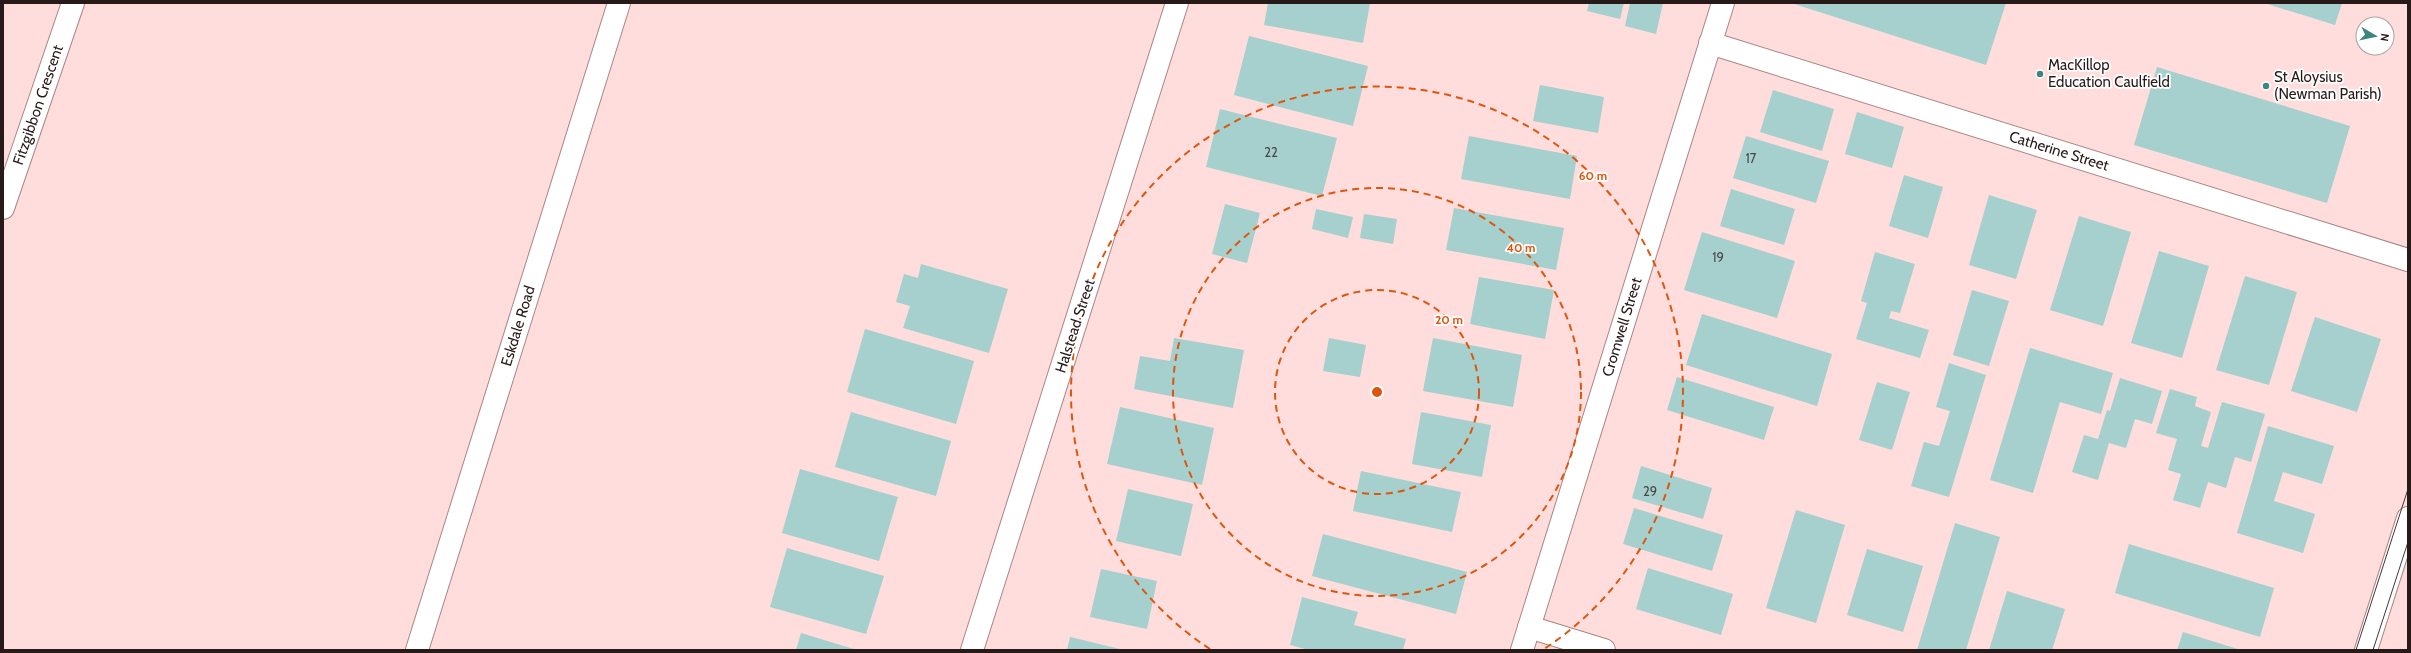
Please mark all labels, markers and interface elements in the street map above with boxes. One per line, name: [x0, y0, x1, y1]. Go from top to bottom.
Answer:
north arrow: [2355, 16, 2395, 56]
text: N: [2377, 33, 2392, 43]
street label: Fitzgibbon Crescent: [9, 43, 67, 167]
place label: MacKillop Education Caulfield: [2048, 56, 2170, 91]
place label: St Aloysius (Newman Parish): [2274, 68, 2382, 103]
marker: MacKillop Education Caulfield: [2035, 69, 2045, 79]
marker: St Aloysius (Newman Parish): [2261, 81, 2271, 91]
street label: Catherine Street: [2007, 127, 2111, 175]
house number: 22: [1264, 144, 1278, 160]
house number: 17: [1746, 150, 1757, 166]
text: 60 m: [1579, 168, 1607, 183]
text: 40 m: [1506, 240, 1536, 255]
house number: 19: [1712, 249, 1724, 265]
street label: Cromwell Street: [1598, 275, 1646, 379]
street label: Halstead Street: [1051, 277, 1099, 375]
street label: Eskdale Road: [497, 283, 539, 369]
text: 20 m: [1435, 312, 1463, 327]
centre of rings: [1370, 385, 1384, 399]
house number: 29: [1643, 483, 1657, 499]

